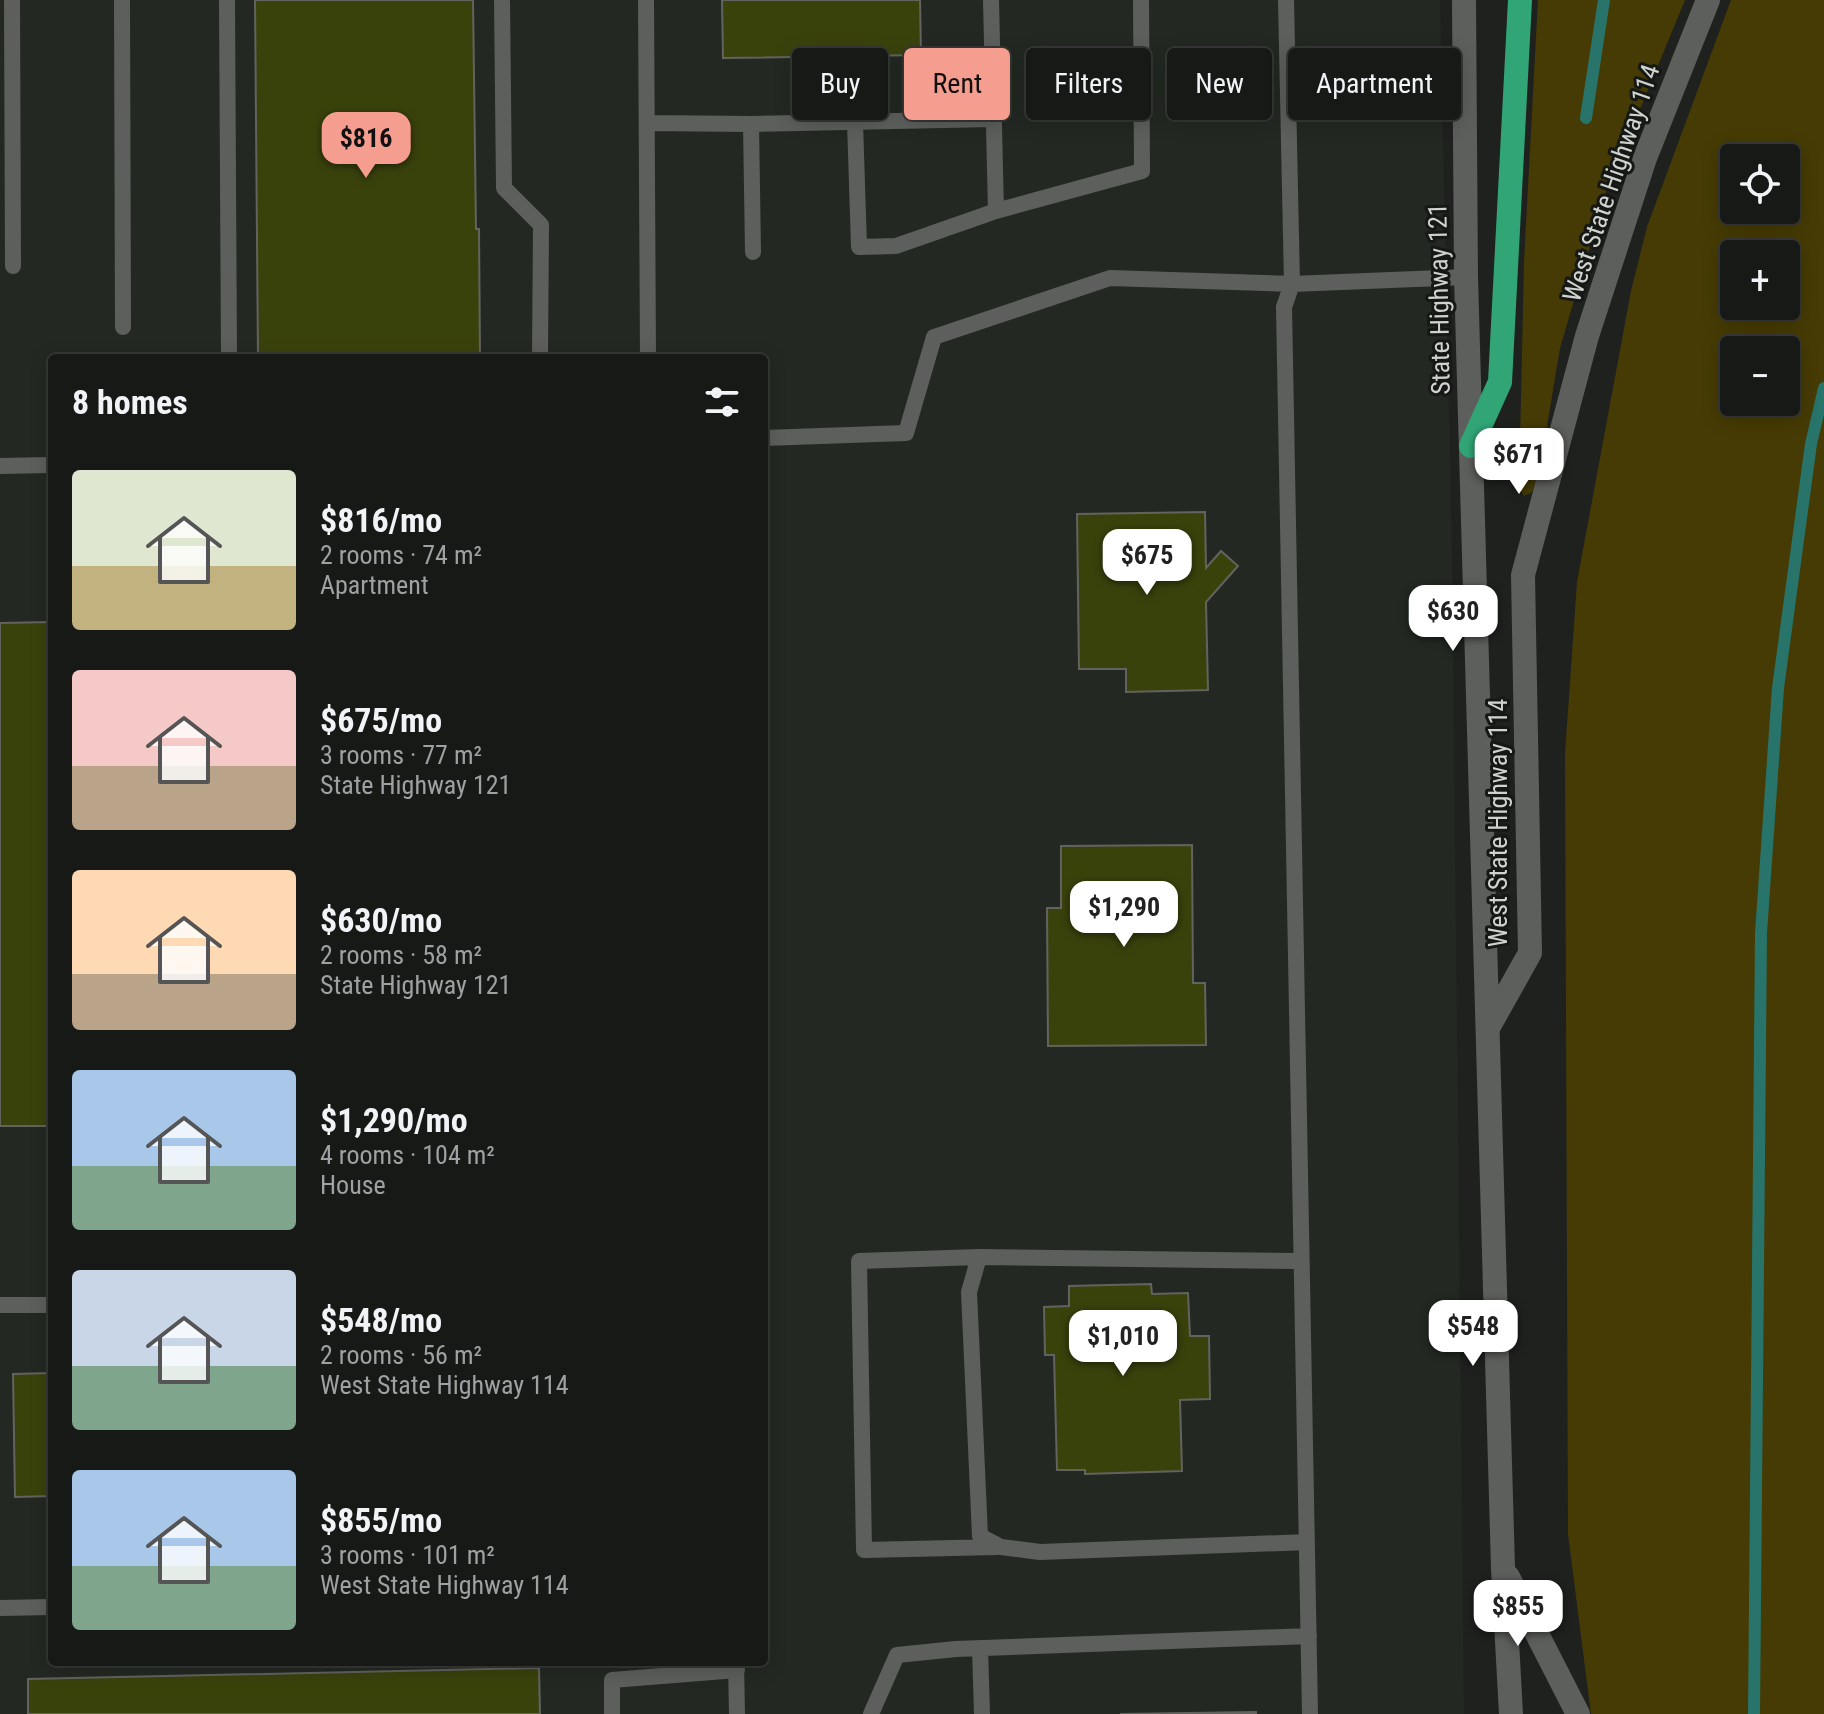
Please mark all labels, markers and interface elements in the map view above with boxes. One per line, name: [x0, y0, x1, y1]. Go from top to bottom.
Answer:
chip: Buy: [792, 48, 888, 120]
chip: Rent: [904, 48, 1010, 120]
chip: Filters: [1026, 48, 1151, 120]
chip: New: [1167, 48, 1272, 120]
chip: Apartment: [1288, 48, 1461, 120]
street label: West State Highway 114: [1556, 60, 1666, 305]
pin: $816: [319, 112, 413, 180]
text: $816: [340, 123, 392, 153]
map controls: [1720, 144, 1800, 416]
button: locate: [1720, 144, 1800, 224]
street label: State Highway 121: [1422, 203, 1456, 395]
button: +: [1720, 240, 1800, 320]
button: −: [1720, 336, 1800, 416]
icon: filters: [700, 380, 744, 424]
text: 8 homes: [72, 382, 188, 422]
pin: $671: [1472, 428, 1566, 496]
text: $671: [1493, 439, 1545, 469]
text: $816/mo: [320, 500, 442, 540]
icon: home: [136, 502, 232, 598]
pin: $675: [1100, 529, 1194, 597]
text: 2 rooms · 74 m²: [320, 540, 482, 570]
text: $675: [1121, 540, 1173, 570]
text: Apartment: [320, 570, 429, 600]
pin: $630: [1406, 585, 1500, 653]
text: $630: [1427, 596, 1479, 626]
street label: West State Highway 114: [1483, 699, 1513, 947]
text: $675/mo: [320, 700, 442, 740]
icon: home: [136, 702, 232, 798]
text: 3 rooms · 77 m²: [320, 740, 482, 770]
text: State Highway 121: [320, 770, 511, 800]
pin: $1,290: [1059, 881, 1189, 949]
text: $1,290: [1088, 892, 1160, 922]
text: $630/mo: [320, 900, 442, 940]
icon: home: [136, 902, 232, 998]
text: 2 rooms · 58 m²: [320, 940, 482, 970]
text: State Highway 121: [320, 970, 511, 1000]
text: $1,290/mo: [320, 1100, 468, 1140]
icon: home: [136, 1102, 232, 1198]
text: 4 rooms · 104 m²: [320, 1140, 495, 1170]
text: House: [320, 1170, 386, 1200]
text: $548/mo: [320, 1300, 442, 1340]
pin: $548: [1426, 1300, 1520, 1368]
icon: home: [136, 1302, 232, 1398]
pin: $1,010: [1058, 1310, 1188, 1378]
text: $548: [1447, 1311, 1499, 1341]
text: $1,010: [1087, 1321, 1159, 1351]
text: 2 rooms · 56 m²: [320, 1340, 482, 1370]
text: West State Highway 114: [320, 1370, 569, 1400]
text: $855/mo: [320, 1500, 442, 1540]
icon: home: [136, 1502, 232, 1598]
text: 3 rooms · 101 m²: [320, 1540, 495, 1570]
text: West State Highway 114: [320, 1570, 569, 1600]
pin: $855: [1471, 1580, 1565, 1648]
text: $855: [1492, 1591, 1544, 1621]

